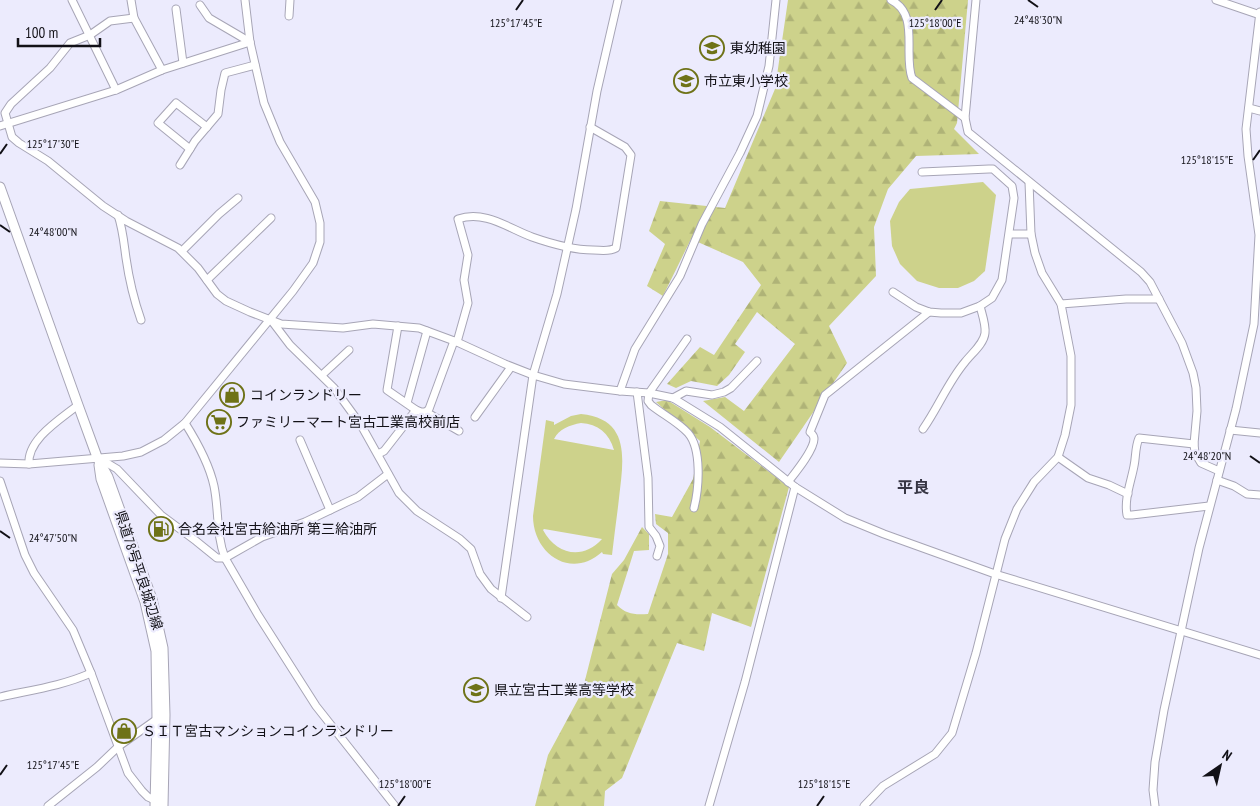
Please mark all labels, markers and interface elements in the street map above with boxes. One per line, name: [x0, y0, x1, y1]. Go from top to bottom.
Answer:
text: 24°48'30"N: [1014, 12, 1062, 27]
scale bar: [18, 15, 100, 47]
text: 125°17'45"E: [490, 15, 542, 30]
text: 125°18'00"E: [909, 15, 961, 30]
text: 100 m: [25, 23, 58, 42]
school or university icon: 東幼稚園: [699, 35, 725, 61]
place label: 東幼稚園: [730, 39, 786, 57]
school or university icon: 市立東小学校: [673, 68, 699, 94]
place label: 市立東小学校: [704, 72, 788, 90]
text: 125°17'30"E: [27, 136, 79, 151]
text: 125°18'15"E: [1181, 152, 1233, 167]
text: 24°48'00"N: [29, 224, 77, 239]
shop icon: コインランドリー: [219, 382, 245, 408]
place label: コインランドリー: [250, 386, 362, 404]
supermarket icon: ファミリーマート宮古工業高校前店: [206, 409, 232, 435]
place label: ファミリーマート宮古工業高校前店: [236, 413, 460, 431]
text: 24°48'20"N: [1183, 448, 1231, 463]
district label: 平良: [897, 477, 929, 497]
street label: 県道78号平良城辺線: [111, 508, 167, 632]
fuel station icon: 合名会社宮古給油所 第三給油所: [148, 516, 174, 542]
place label: 合名会社宮古給油所 第三給油所: [178, 520, 377, 538]
text: 24°47'50"N: [29, 530, 77, 545]
school or university icon: 県立宮古工業高等学校: [463, 677, 489, 703]
place label: 県立宮古工業高等学校: [494, 681, 634, 699]
shop icon: ＳＩＴ宮古マンションコインランドリー: [111, 718, 137, 744]
place label: ＳＩＴ宮古マンションコインランドリー: [142, 722, 394, 740]
north arrow: [1195, 741, 1245, 791]
text: N: [1219, 746, 1235, 765]
text: 125°17'45"E: [27, 757, 79, 772]
text: 125°18'00"E: [379, 776, 431, 791]
text: 125°18'15"E: [798, 776, 850, 791]

